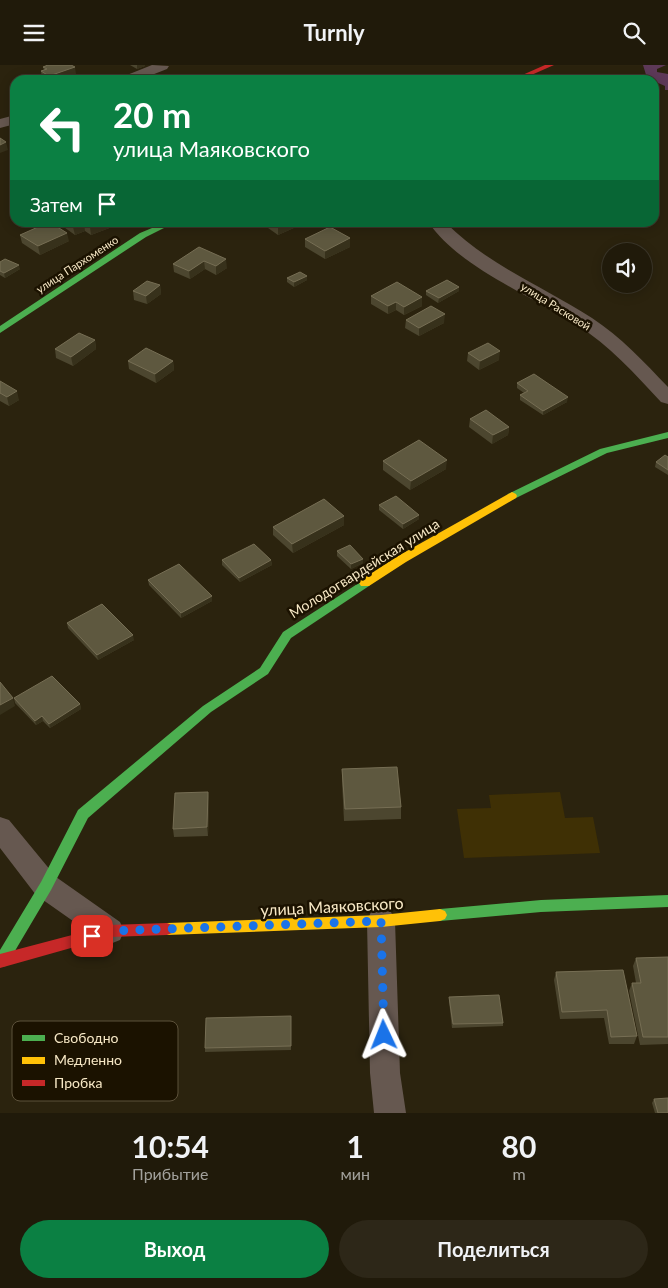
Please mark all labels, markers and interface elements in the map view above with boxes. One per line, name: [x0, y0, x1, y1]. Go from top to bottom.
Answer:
icon: menu: [20, 19, 48, 47]
text: Turnly: [303, 19, 365, 46]
icon: search: [620, 19, 648, 47]
text: 20 m: [113, 93, 191, 135]
icon: left: [30, 95, 95, 160]
text: улица Маяковского: [113, 135, 310, 162]
icon: arrive: [93, 190, 121, 218]
text: Затем: [30, 193, 83, 216]
street label: улица Пархоменко: [34, 233, 120, 295]
map controls: [602, 243, 652, 293]
button: sound: [602, 243, 652, 293]
street label: улица Расковой: [519, 279, 593, 333]
street label: Молодогвардейская улица: [286, 515, 442, 621]
street label: улица Маяковского: [260, 893, 404, 919]
pin: [71, 915, 113, 957]
icon: arrive: [78, 922, 106, 950]
position arrow: [357, 1008, 409, 1060]
legend: [12, 1021, 178, 1101]
text: Свободно: [54, 1029, 119, 1046]
text: Медленно: [54, 1051, 122, 1068]
text: Пробка: [54, 1074, 102, 1091]
text: 10:54: [132, 1128, 209, 1164]
text: 1: [347, 1128, 364, 1164]
text: 80: [502, 1128, 536, 1164]
text: Прибытие: [132, 1164, 208, 1183]
text: мин: [340, 1164, 370, 1183]
text: m: [512, 1164, 526, 1183]
button: Выход: [20, 1220, 329, 1278]
button: Поделиться: [339, 1220, 648, 1278]

